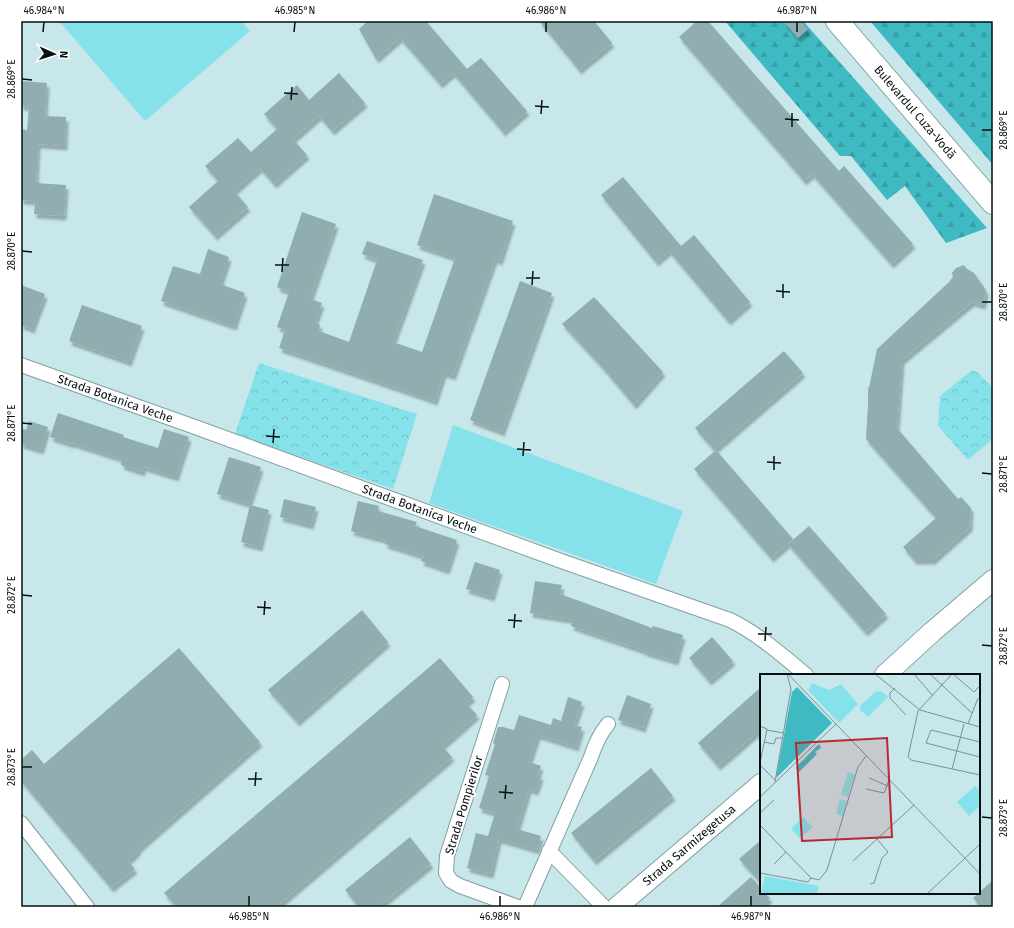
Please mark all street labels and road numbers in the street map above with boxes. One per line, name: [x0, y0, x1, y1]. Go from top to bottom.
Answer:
street label: Bulevardul Cuza-Vodă: [871, 63, 959, 162]
street label: Strada Botanica Veche: [56, 372, 175, 426]
street label: Strada Botanica Veche: [360, 482, 479, 537]
street label: Strada Pompierilor: [442, 754, 486, 856]
street label: Strada Sarmizegetusa: [640, 802, 739, 889]

